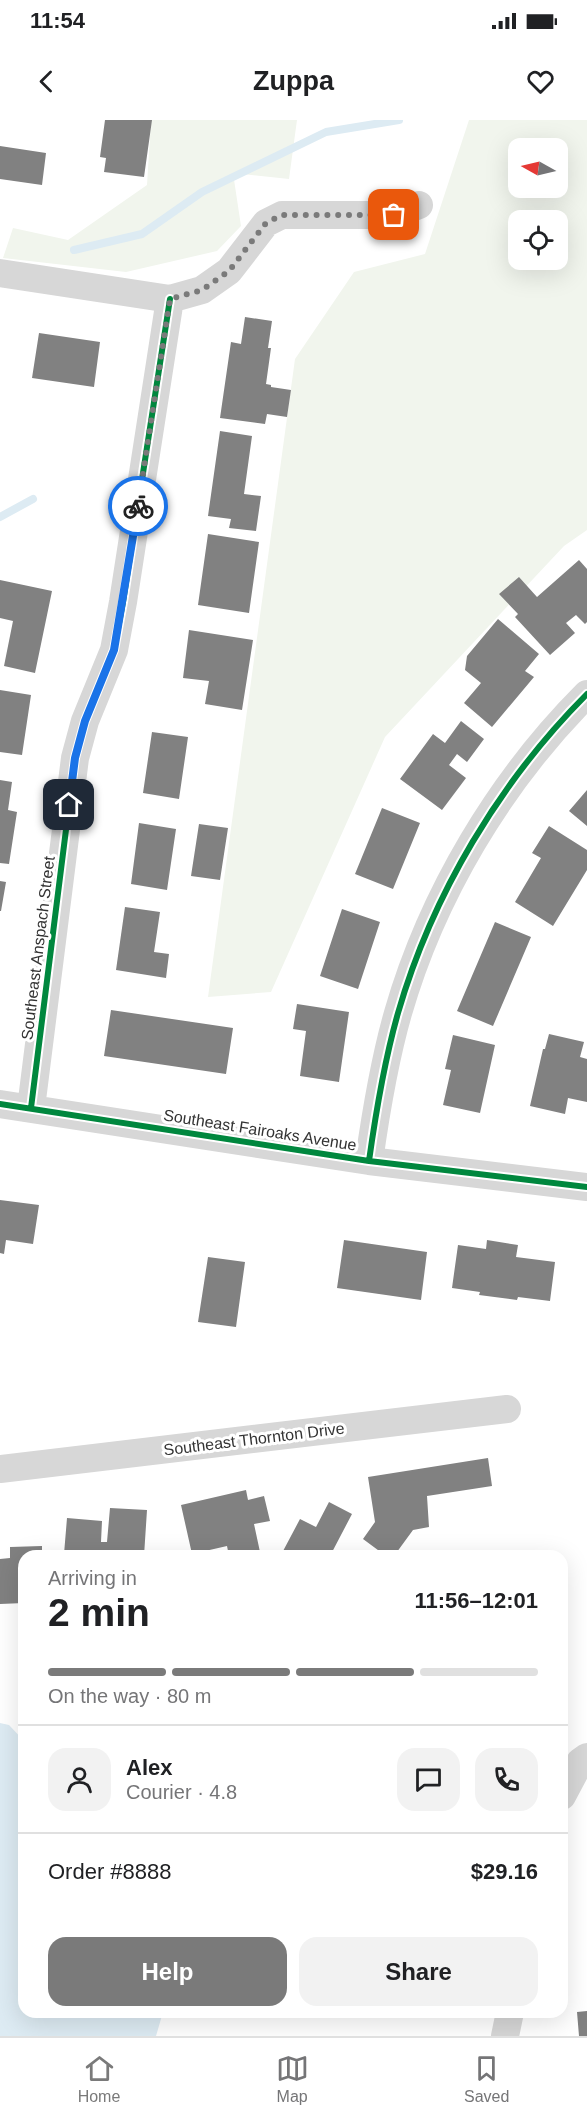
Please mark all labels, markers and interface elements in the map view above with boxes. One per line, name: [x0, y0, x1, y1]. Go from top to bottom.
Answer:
text: 11:54: [30, 8, 85, 33]
icon: back: [30, 65, 63, 98]
icon: heart: [524, 65, 557, 98]
text: Zuppa: [253, 66, 334, 96]
north arrow: [508, 138, 568, 198]
map controls: [508, 138, 568, 270]
pin: [368, 189, 419, 240]
icon: bag: [377, 198, 410, 231]
button: locate: [508, 210, 568, 270]
courier: [108, 476, 168, 536]
icon: bike: [122, 490, 155, 523]
pin: [43, 779, 94, 830]
icon: home: [52, 788, 85, 821]
street label: Southeast Anspach Street: [18, 855, 58, 1041]
street label: Southeast Fairoaks Avenue: [162, 1106, 358, 1154]
street label: Southeast Thornton Drive: [163, 1419, 345, 1459]
text: Arriving in: [48, 1567, 137, 1589]
text: 11:56–12:01: [414, 1588, 538, 1613]
text: 2 min: [48, 1591, 150, 1634]
text: On the way · 80 m: [48, 1685, 211, 1707]
button: person: [48, 1748, 111, 1811]
button: chat: [397, 1748, 460, 1811]
button: phone: [475, 1748, 538, 1811]
text: Alex: [126, 1755, 172, 1780]
text: Courier · 4.8: [126, 1781, 237, 1803]
text: Order #8888: [48, 1859, 172, 1884]
text: $29.16: [471, 1859, 538, 1884]
button: Help: [48, 1937, 287, 2006]
button: Share: [299, 1937, 538, 2006]
tab: Home: [78, 2052, 120, 2106]
tab: Map: [276, 2052, 309, 2106]
tab: Saved: [464, 2052, 509, 2106]

